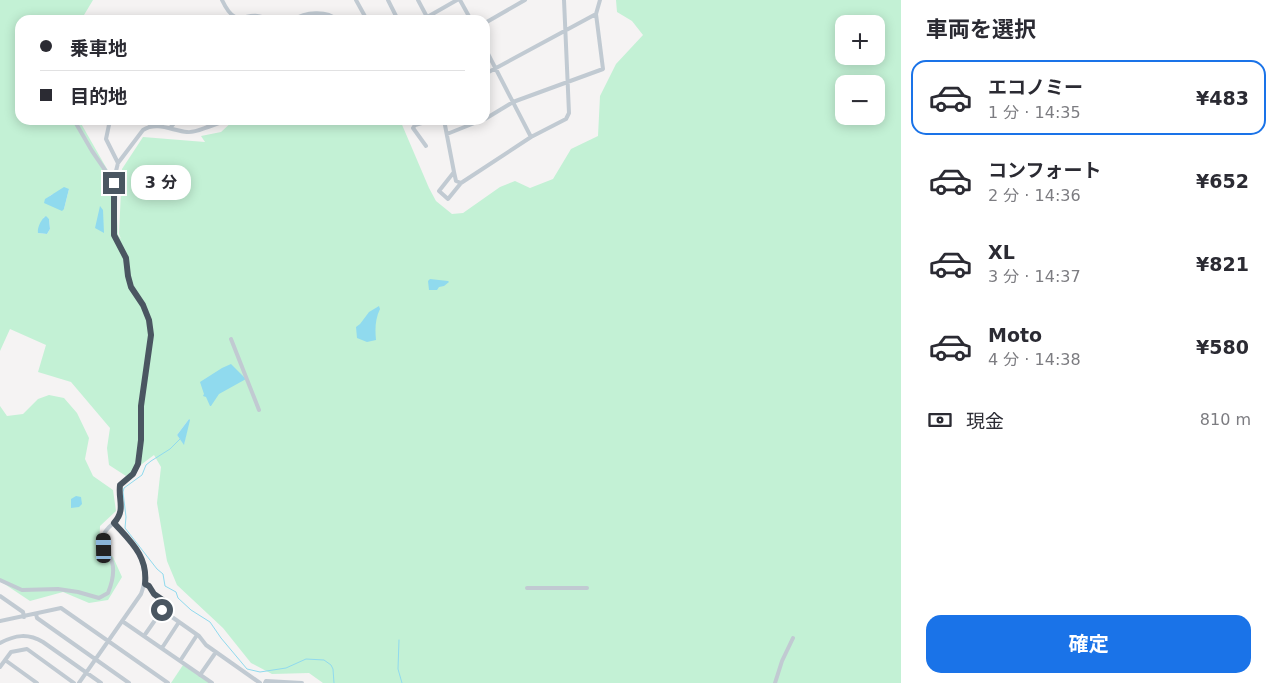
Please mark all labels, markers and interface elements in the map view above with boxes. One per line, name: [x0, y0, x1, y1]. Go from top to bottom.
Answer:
map controls: [835, 15, 885, 125]
button: +: [835, 15, 885, 65]
text: 車両を選択: [926, 17, 1036, 42]
text: 乗車地: [70, 37, 127, 59]
button: −: [835, 75, 885, 125]
icon: car: [928, 75, 973, 120]
text: エコノミー: [988, 76, 1083, 98]
text: 目的地: [70, 85, 127, 107]
text: ¥483: [1196, 87, 1249, 109]
text: 1 分 · 14:35: [988, 103, 1081, 122]
icon: car: [928, 158, 973, 203]
text: コンフォート: [988, 159, 1101, 181]
callout: 3 分: [132, 166, 192, 200]
text: ¥652: [1196, 170, 1249, 192]
route end: [103, 172, 125, 194]
text: 3 分: [145, 173, 177, 192]
text: 2 分 · 14:36: [988, 186, 1081, 205]
icon: car: [928, 241, 973, 286]
text: XL: [988, 241, 1015, 263]
text: ¥821: [1196, 253, 1249, 275]
text: 3 分 · 14:37: [988, 267, 1081, 286]
icon: car: [928, 324, 973, 369]
text: Moto: [988, 324, 1042, 346]
text: ¥580: [1196, 336, 1249, 358]
text: 4 分 · 14:38: [988, 350, 1081, 369]
icon: cash: [926, 406, 954, 434]
text: 現金: [966, 410, 1004, 432]
text: 810 m: [1200, 410, 1251, 429]
car: [96, 533, 111, 563]
route start: [151, 599, 173, 621]
button: 確定: [926, 615, 1251, 673]

